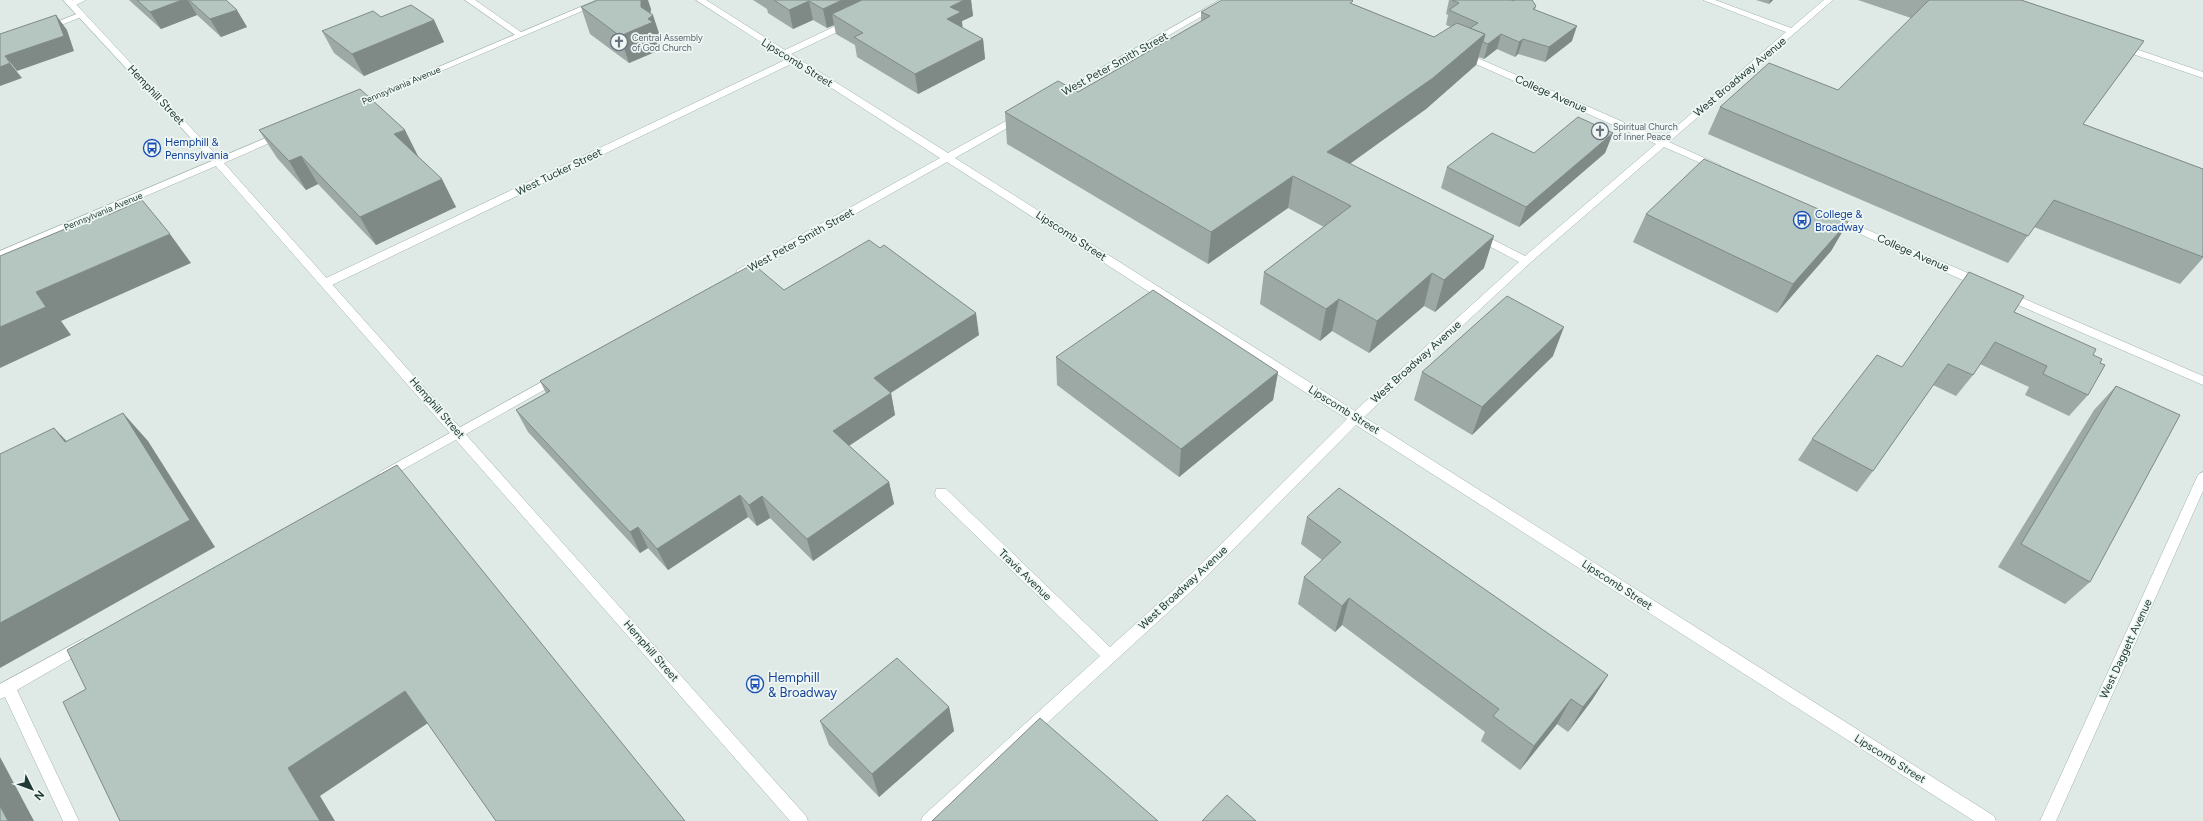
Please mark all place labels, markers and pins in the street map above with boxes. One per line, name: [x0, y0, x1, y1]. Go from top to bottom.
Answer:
church icon: Central Assembly of God Church: [609, 32, 629, 52]
place label: Central Assembly of God Church: [632, 32, 703, 53]
church icon: Spiritual Church of Inner Peace: [1590, 121, 1610, 141]
place label: Spiritual Church of Inner Peace: [1613, 121, 1678, 142]
place label: Hemphill & Pennsylvania: [165, 136, 228, 162]
bus stop icon: Hemphill & Pennsylvania: [142, 138, 162, 158]
place label: College & Broadway: [1815, 208, 1864, 234]
bus stop icon: College & Broadway: [1792, 210, 1812, 230]
place label: Hemphill & Broadway: [768, 670, 837, 700]
bus stop icon: Hemphill & Broadway: [745, 674, 765, 694]

